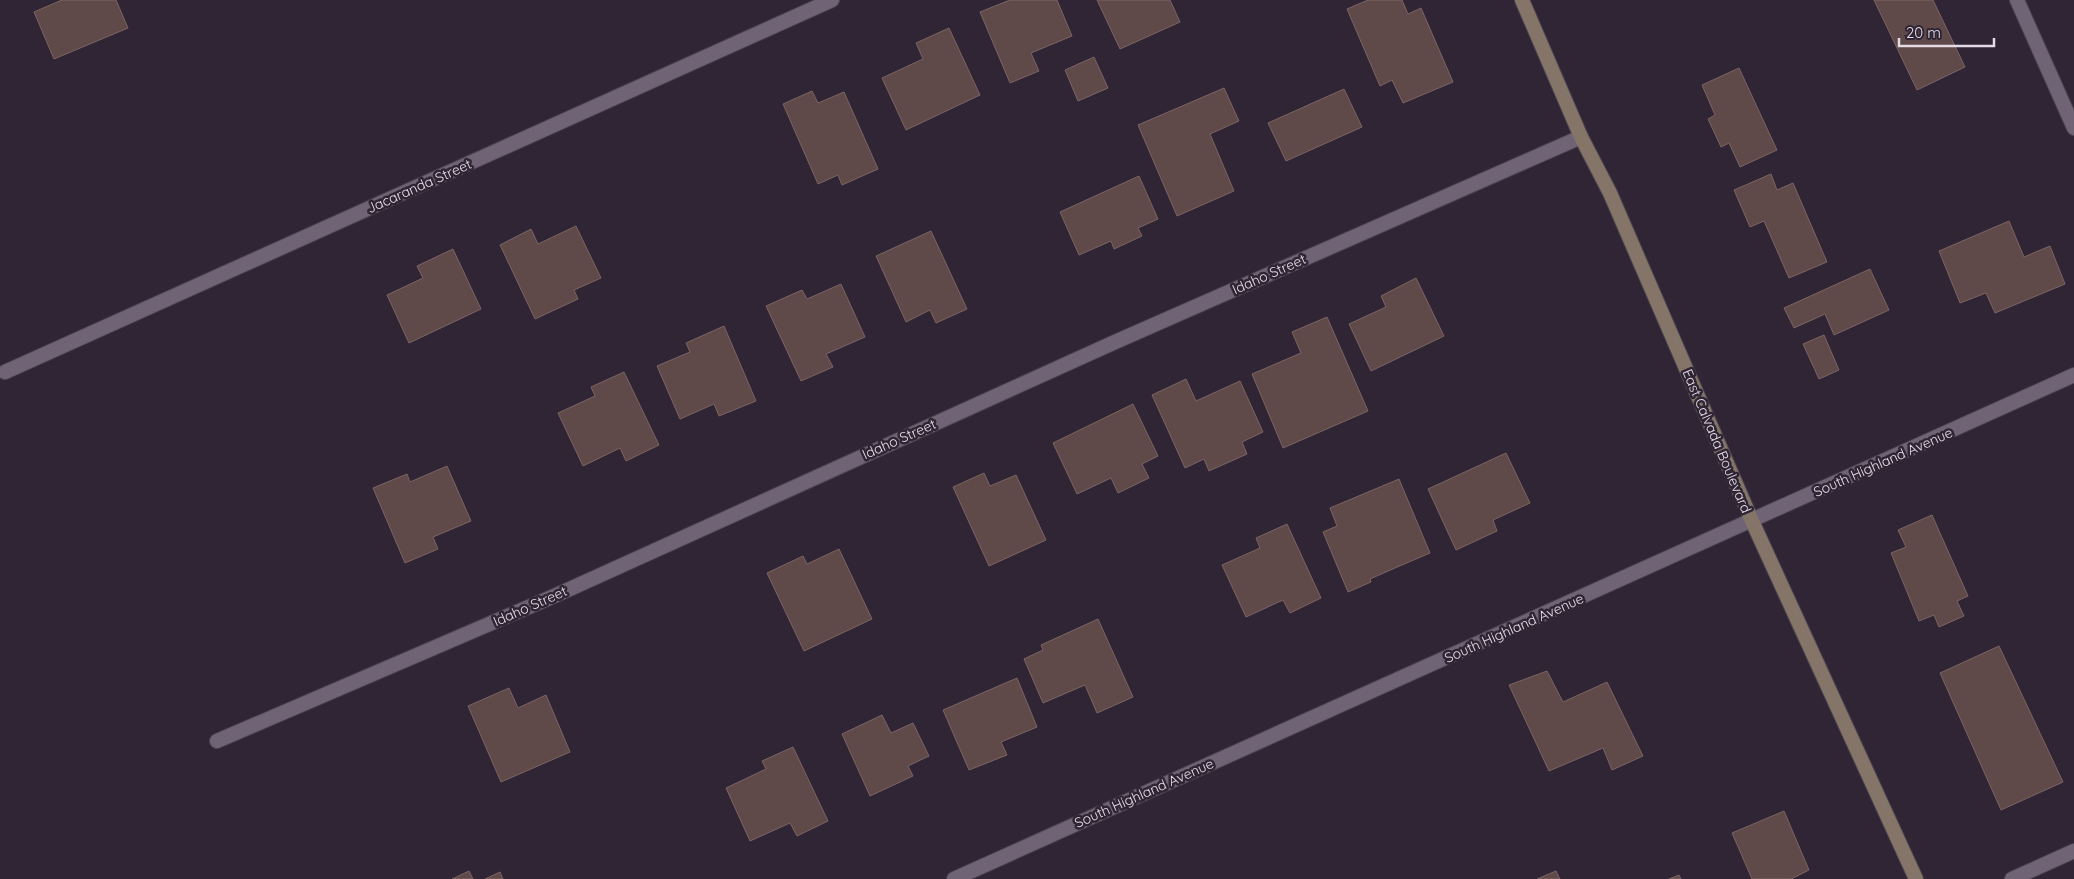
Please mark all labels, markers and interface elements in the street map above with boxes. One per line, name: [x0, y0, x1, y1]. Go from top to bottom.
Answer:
scale bar: [1899, 15, 1994, 47]
text: 20 m: [1906, 23, 1941, 42]
street label: Jacaranda Street: [364, 155, 475, 217]
street label: Idaho Street: [1229, 250, 1309, 298]
street label: East Calvada Boulevard: [1679, 366, 1755, 516]
street label: Idaho Street: [859, 415, 939, 463]
street label: South Highland Avenue: [1811, 423, 1956, 501]
street label: Idaho Street: [490, 582, 570, 630]
street label: South Highland Avenue: [1442, 589, 1587, 667]
street label: South Highland Avenue: [1072, 754, 1217, 832]

